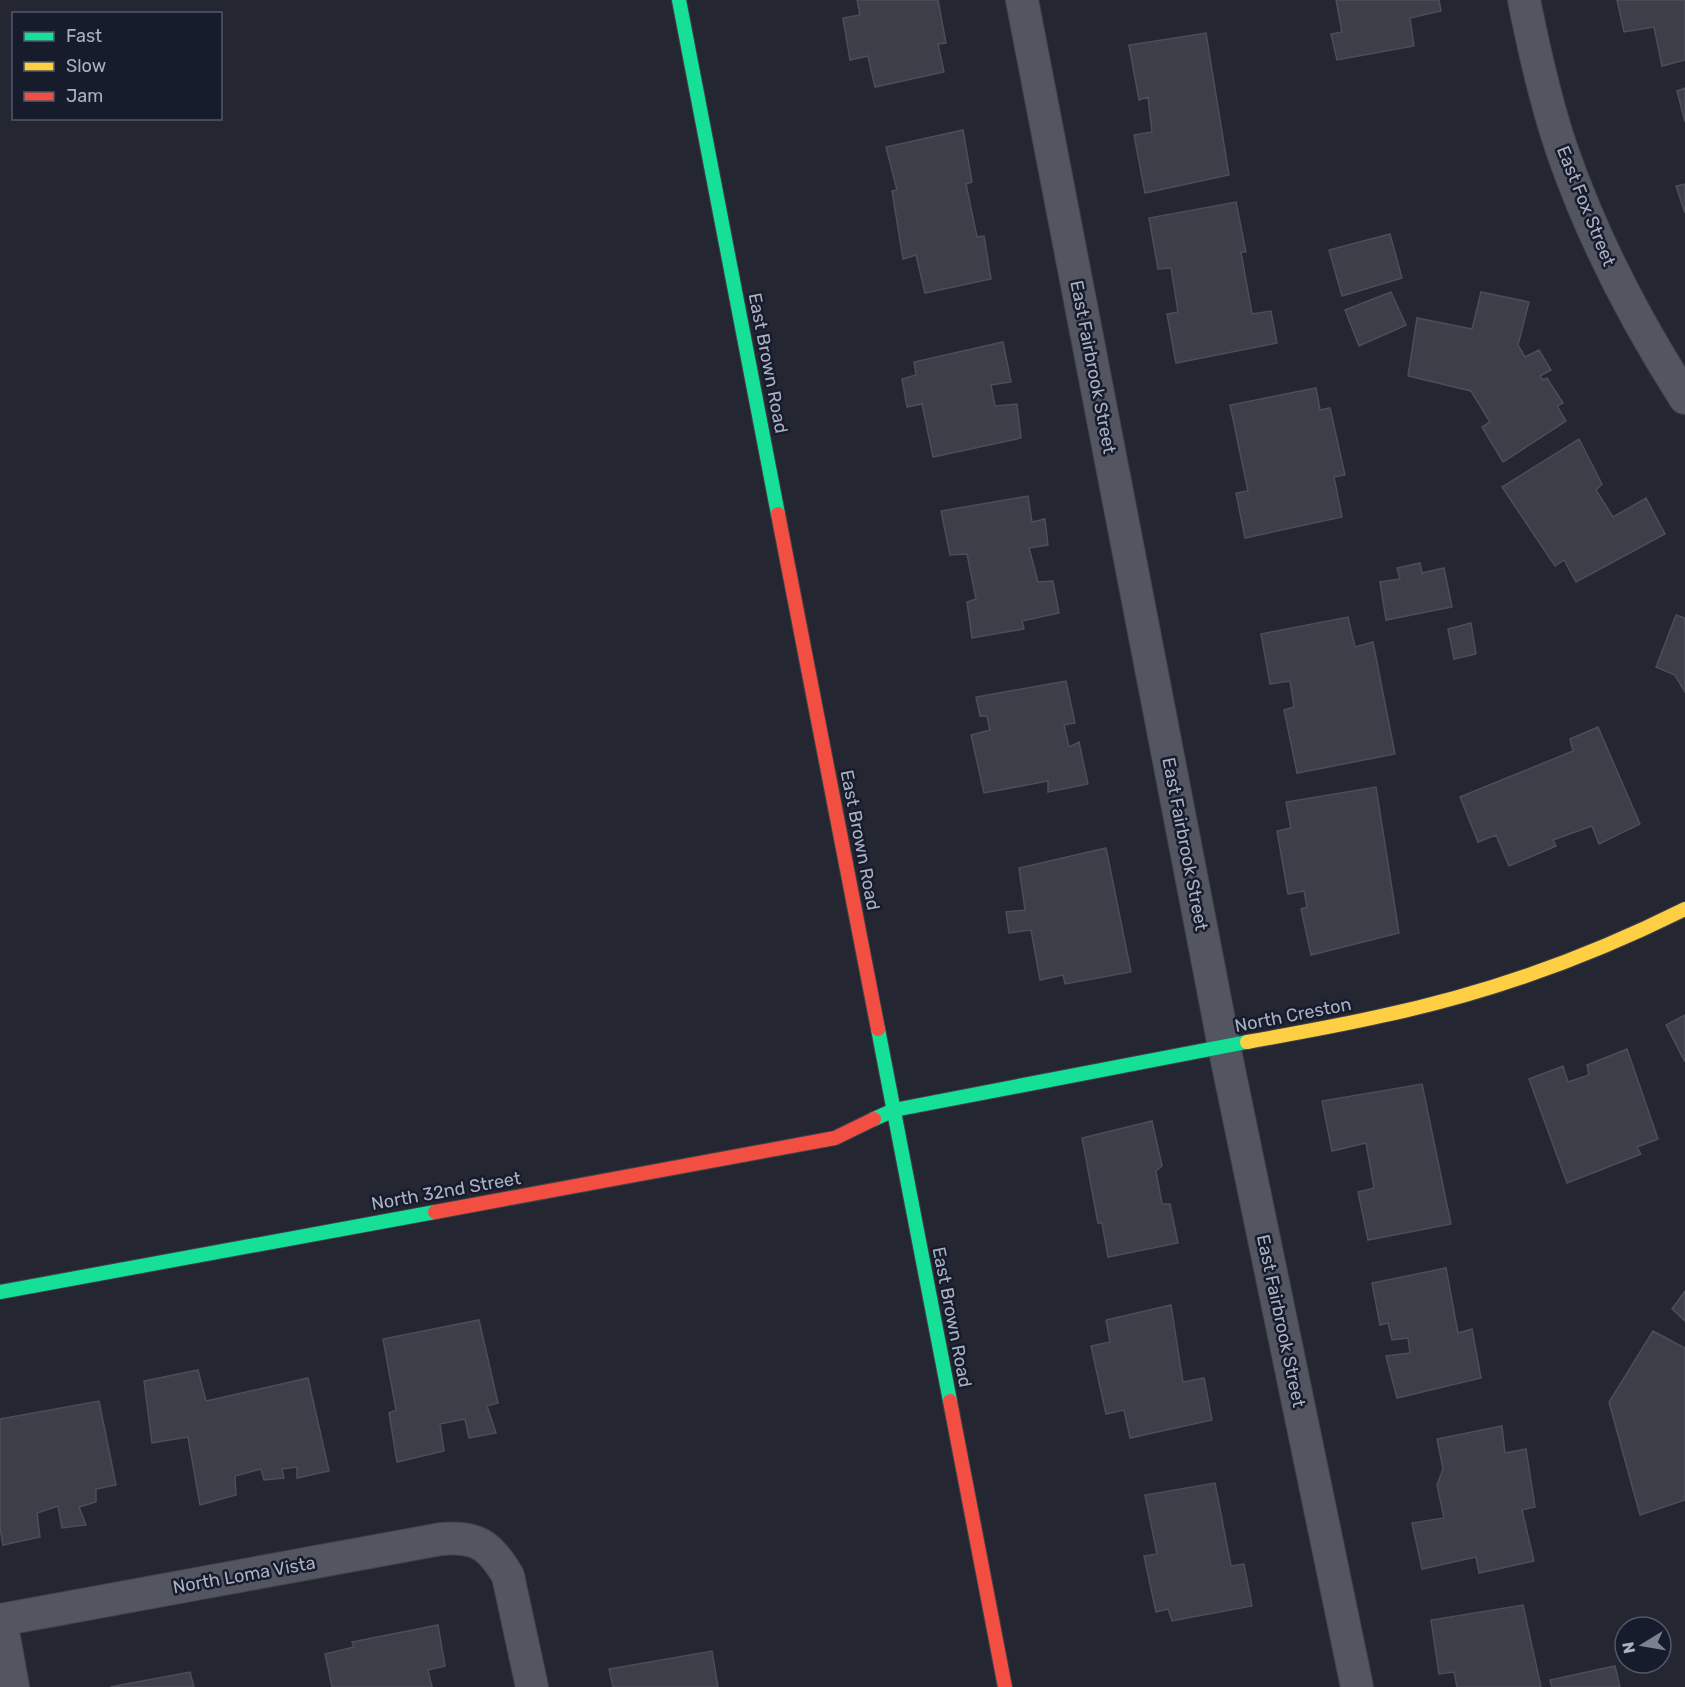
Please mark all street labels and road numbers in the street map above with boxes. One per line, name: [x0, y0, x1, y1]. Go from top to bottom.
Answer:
street label: East Fox Street: [1552, 143, 1620, 269]
street label: East Fairbrook Street: [1065, 278, 1121, 456]
street label: East Brown Road: [744, 291, 792, 435]
street label: East Fairbrook Street: [1157, 755, 1213, 933]
street label: East Brown Road: [836, 768, 884, 912]
street label: North Creston: [1233, 993, 1353, 1037]
street label: North 32nd Street: [369, 1167, 523, 1215]
street label: East Fairbrook Street: [1252, 1233, 1310, 1409]
street label: East Brown Road: [928, 1245, 976, 1389]
street label: North Loma Vista: [171, 1552, 317, 1598]

